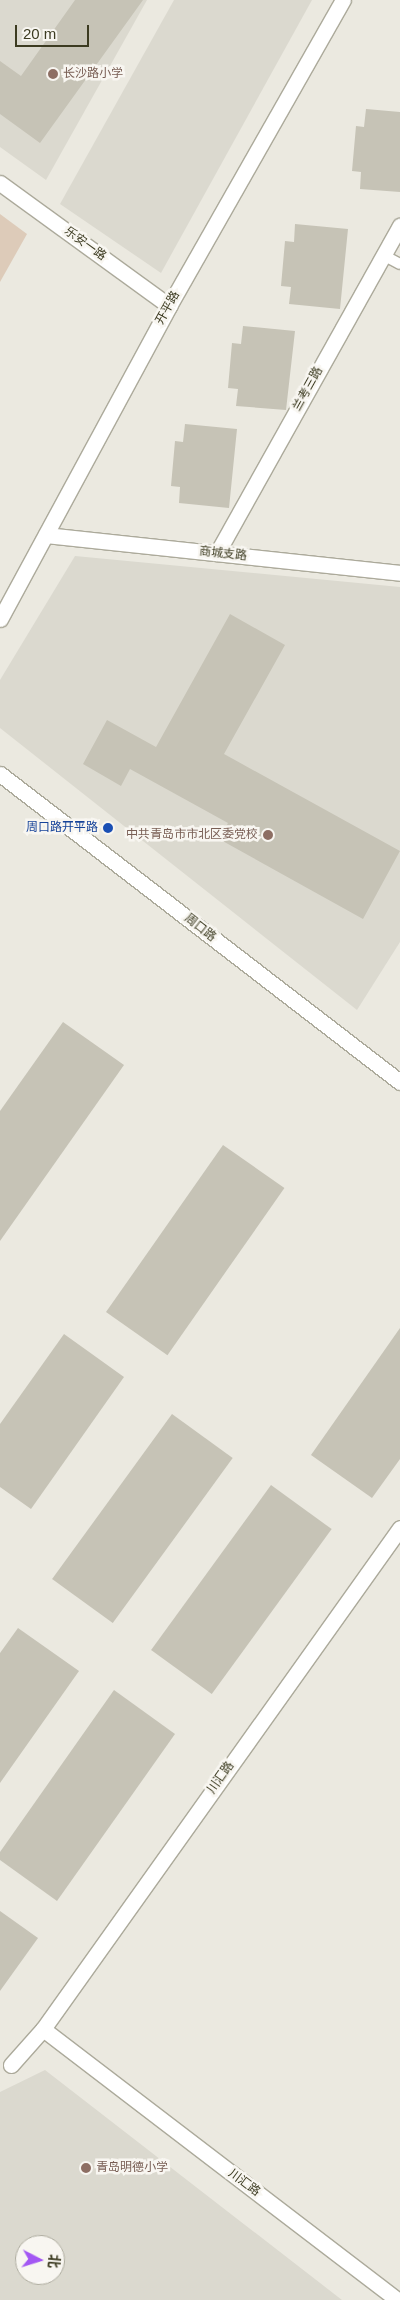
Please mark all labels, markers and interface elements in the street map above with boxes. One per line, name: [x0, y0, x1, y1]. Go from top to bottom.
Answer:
scale bar: [18, 15, 91, 47]
text: 20 m: [23, 25, 56, 42]
place label: 长沙路小学: [63, 67, 123, 81]
marker: 长沙路小学: [47, 68, 59, 80]
street label: 乐安一路: [61, 224, 109, 264]
street label: 开平路: [153, 289, 183, 327]
street label: 兰考三路: [290, 365, 326, 413]
street label: 商城支路: [198, 544, 248, 564]
place label: 周口路开平路: [26, 821, 98, 835]
marker: 周口路开平路: [102, 822, 114, 834]
place label: 中共青岛市市北区委党校: [126, 828, 258, 842]
marker: 中共青岛市市北区委党校: [262, 829, 274, 841]
street label: 周口路: [181, 911, 219, 945]
street label: 川汇路: [205, 1759, 237, 1797]
place label: 青岛明德小学: [96, 2161, 168, 2175]
marker: 青岛明德小学: [80, 2162, 92, 2174]
street label: 川汇路: [225, 2166, 263, 2200]
north arrow: [15, 2235, 65, 2285]
text: 北: [45, 2254, 63, 2269]

